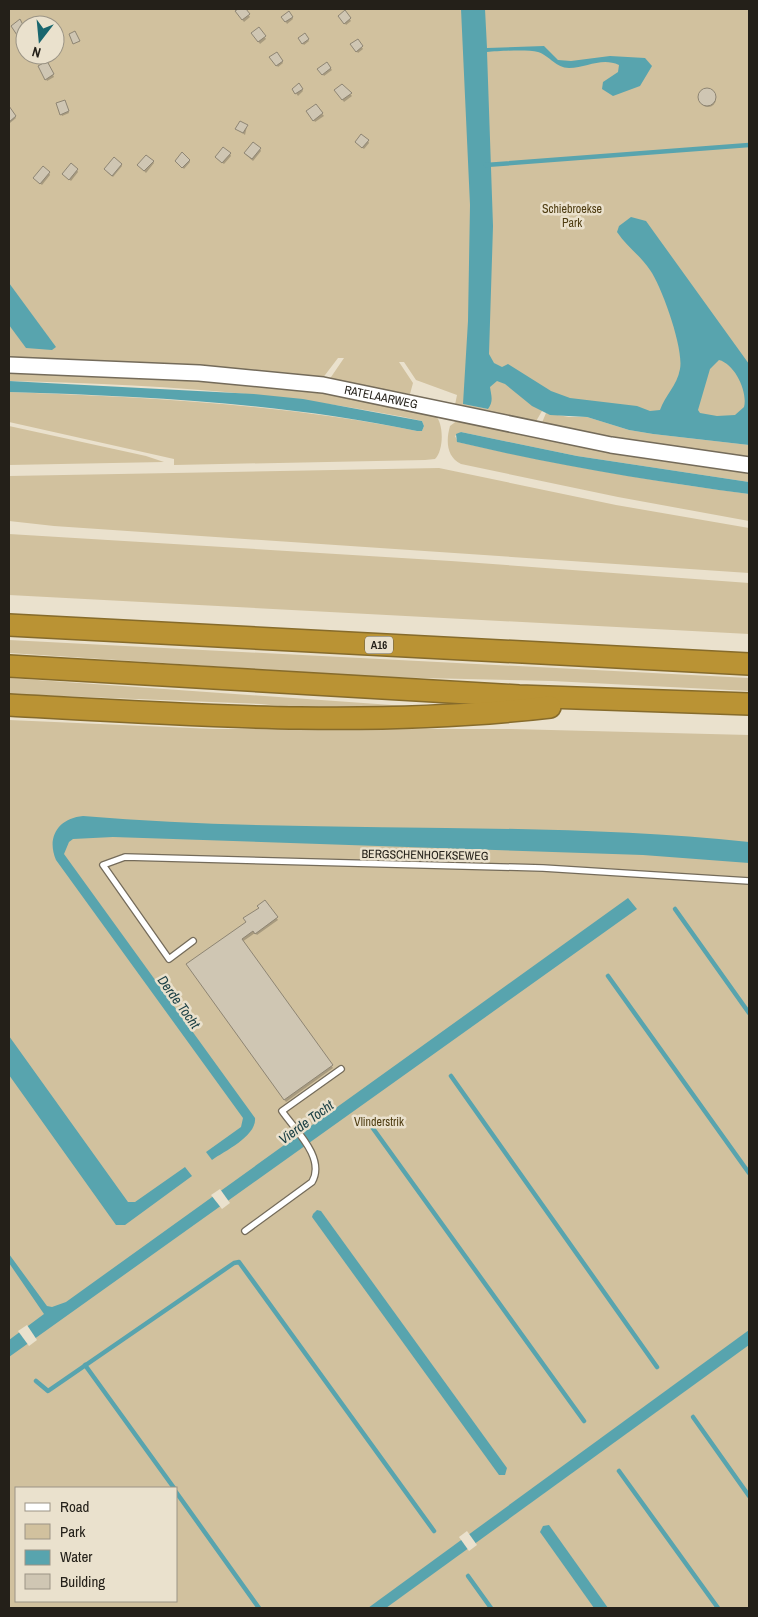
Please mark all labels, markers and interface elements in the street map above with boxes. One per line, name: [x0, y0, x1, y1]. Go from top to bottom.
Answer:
north arrow: [15, 15, 65, 65]
text: N: [30, 43, 43, 62]
park label: Schiebroekse Park: [542, 201, 602, 231]
street label: RATELAARWEG: [343, 382, 419, 413]
road number: A16: [365, 636, 393, 654]
street label: BERGSCHENHOEKSEWEG: [361, 846, 489, 864]
water label: Derde Tocht: [154, 972, 205, 1033]
water label: Vierde Tocht: [275, 1096, 338, 1148]
park label: Vlinderstrik: [354, 1114, 404, 1130]
legend: [15, 1487, 178, 1602]
text: Road: [60, 1496, 89, 1517]
text: Park: [60, 1521, 86, 1542]
text: Water: [60, 1546, 92, 1567]
text: Building: [60, 1571, 105, 1592]

